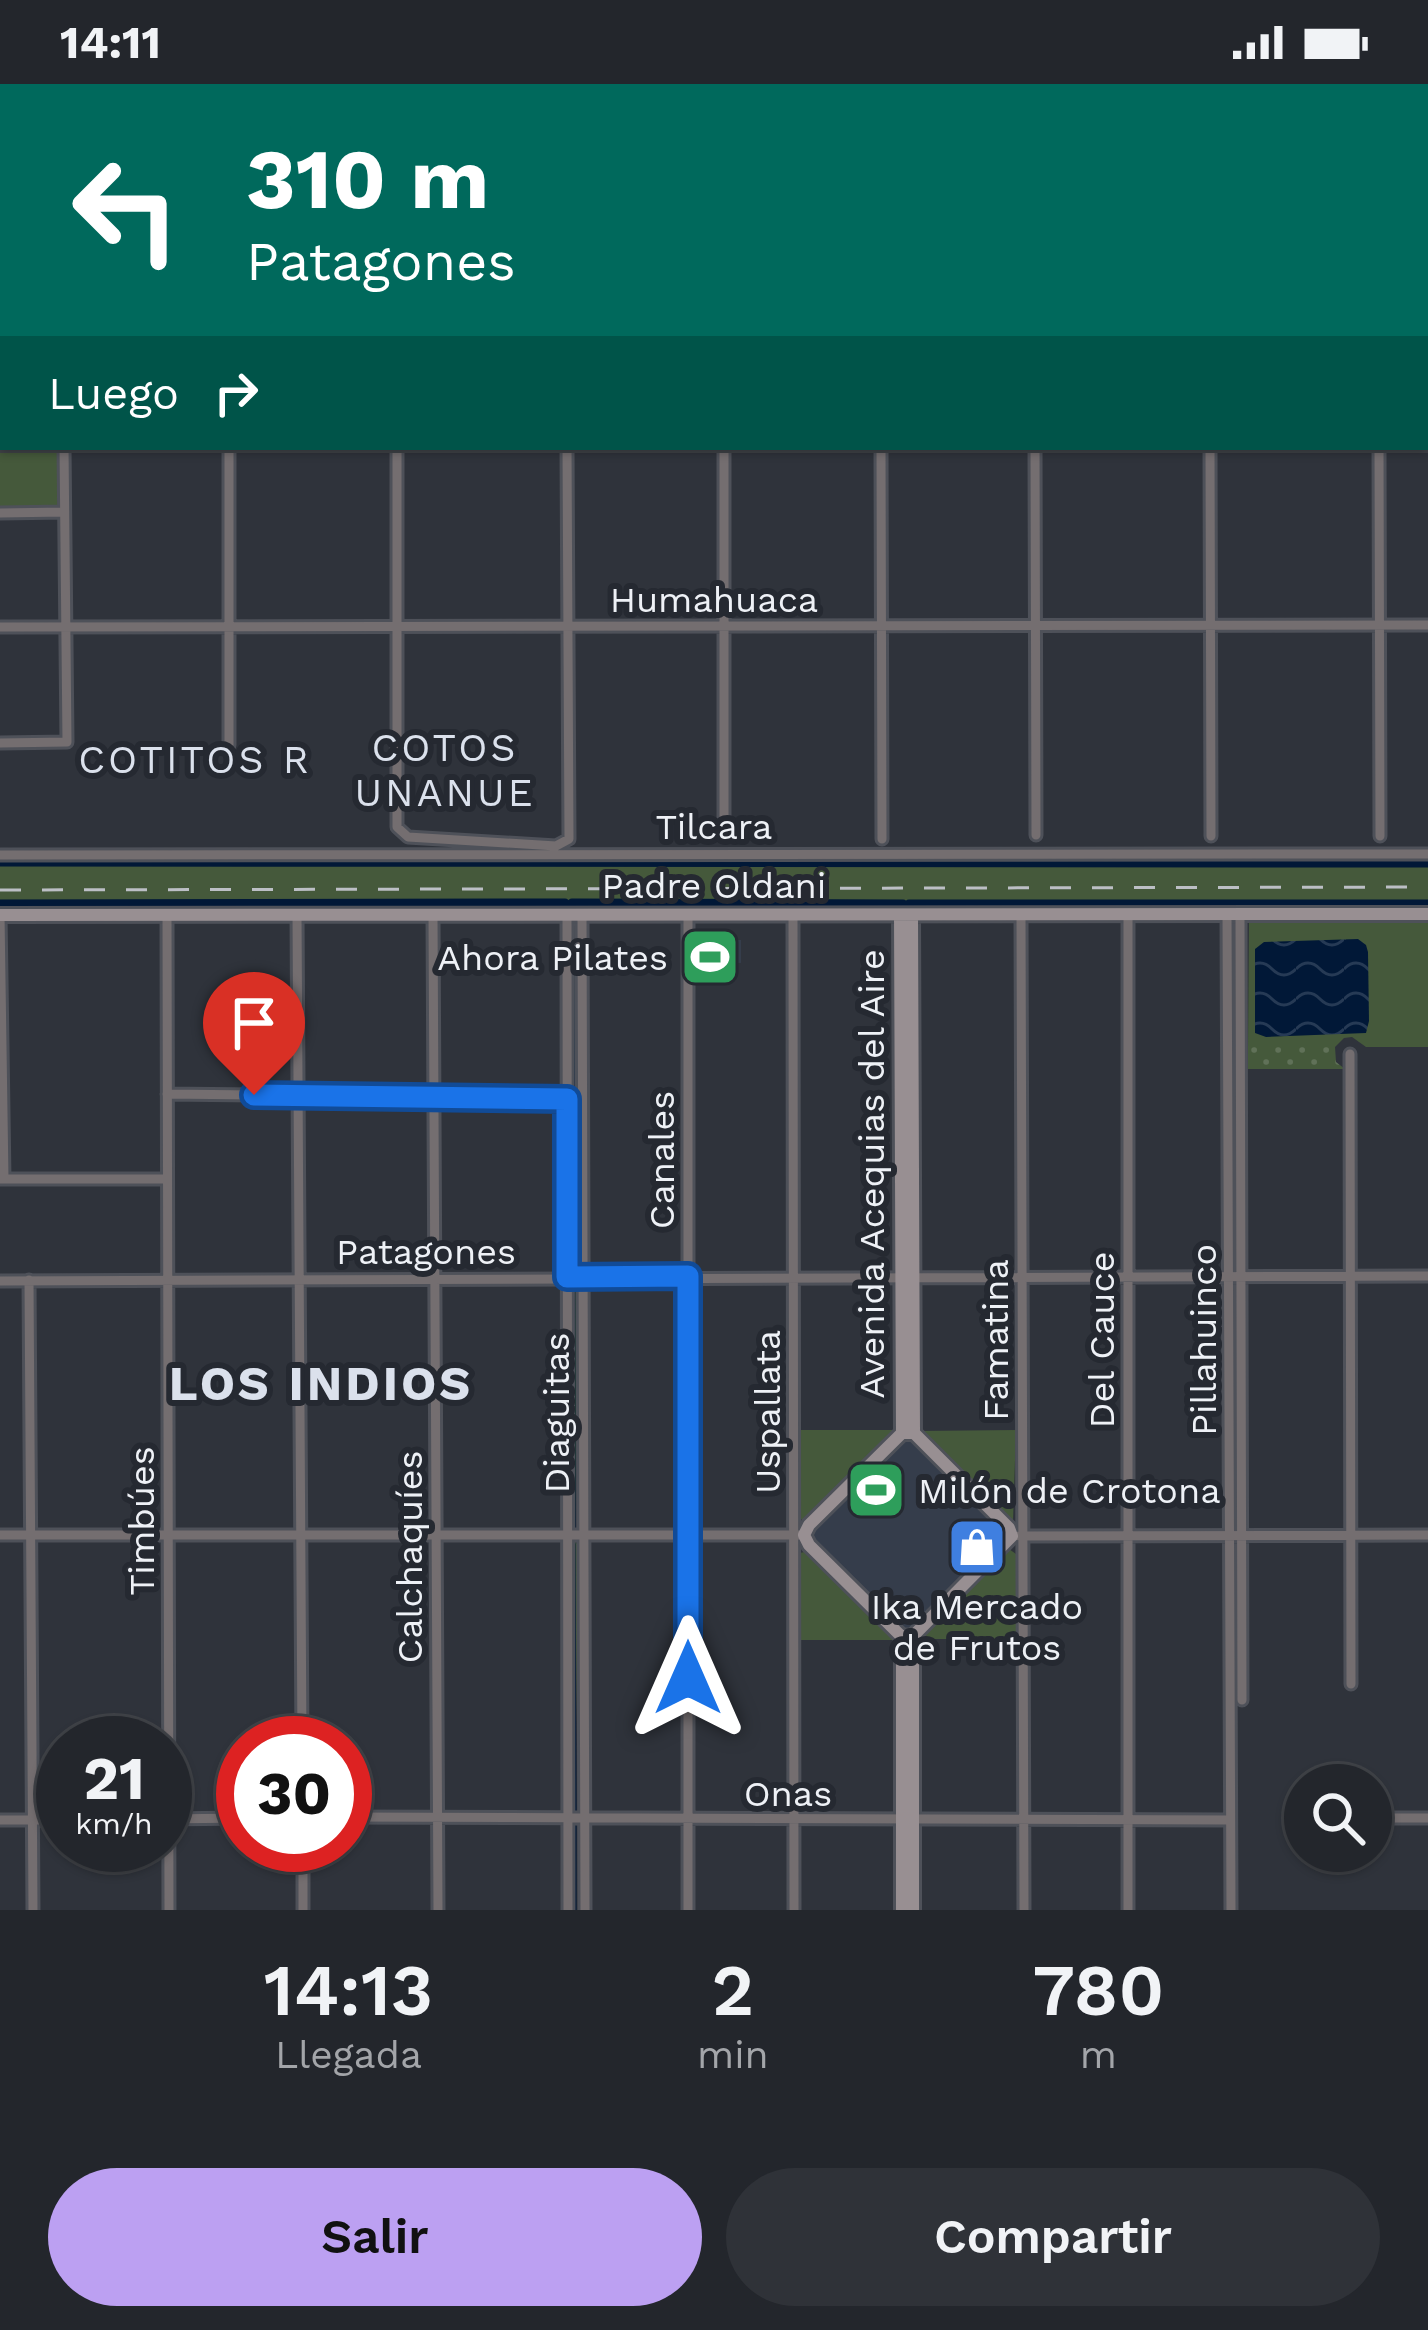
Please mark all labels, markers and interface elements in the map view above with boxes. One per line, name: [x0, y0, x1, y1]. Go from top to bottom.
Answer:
text: 14:11: [60, 16, 161, 69]
text: 310 m: [246, 130, 489, 228]
icon: left: [48, 132, 204, 288]
text: Patagones: [246, 230, 516, 293]
icon: right: [203, 360, 269, 426]
text: Luego: [48, 367, 179, 420]
street label: Humahuaca: [610, 579, 818, 621]
district label: COTOS UNANUE: [354, 725, 536, 815]
district label: COTITOS R: [78, 737, 312, 782]
street label: Tilcara: [656, 806, 772, 848]
street label: Padre Oldani: [602, 865, 826, 907]
sports icon: Ahora Pilates: [679, 926, 741, 988]
place label: Ahora Pilates: [437, 937, 668, 979]
street label: Avenida Acequias del Aire: [851, 949, 893, 1399]
pin: [203, 972, 305, 1095]
icon: arrive: [221, 990, 287, 1056]
street label: Canales: [641, 1091, 683, 1229]
street label: Patagones: [336, 1231, 516, 1273]
street label: Pillahuinco: [1183, 1244, 1225, 1436]
street label: Del Cauce: [1081, 1252, 1123, 1428]
street label: Famatina: [975, 1259, 1017, 1421]
street label: Uspallata: [747, 1330, 789, 1494]
street label: Diaguitas: [536, 1332, 578, 1494]
district label: LOS INDIOS: [169, 1355, 473, 1412]
street label: Timbúes: [121, 1446, 163, 1596]
street label: Calchaquíes: [389, 1450, 431, 1664]
sports icon: Milón de Crotona: [845, 1459, 907, 1521]
place label: Milón de Crotona: [918, 1470, 1221, 1512]
shop icon: Ika Mercado de Frutos: [946, 1516, 1008, 1578]
place label: Ika Mercado de Frutos: [871, 1586, 1083, 1669]
position arrow: [625, 1615, 751, 1741]
speed limit sign: 30: [216, 1716, 372, 1872]
text: 21: [83, 1743, 145, 1814]
map controls: [1284, 1764, 1392, 1872]
button: search: [1284, 1764, 1392, 1872]
street label: Onas: [744, 1773, 832, 1815]
text: km/h: [75, 1806, 153, 1841]
text: 14:13: [264, 1948, 433, 2032]
text: 2: [712, 1948, 754, 2032]
text: 780: [1032, 1948, 1164, 2032]
text: Llegada: [275, 2032, 422, 2077]
text: min: [697, 2032, 769, 2077]
text: m: [1080, 2032, 1117, 2077]
button: Salir: [48, 2168, 702, 2306]
button: Compartir: [726, 2168, 1380, 2306]

